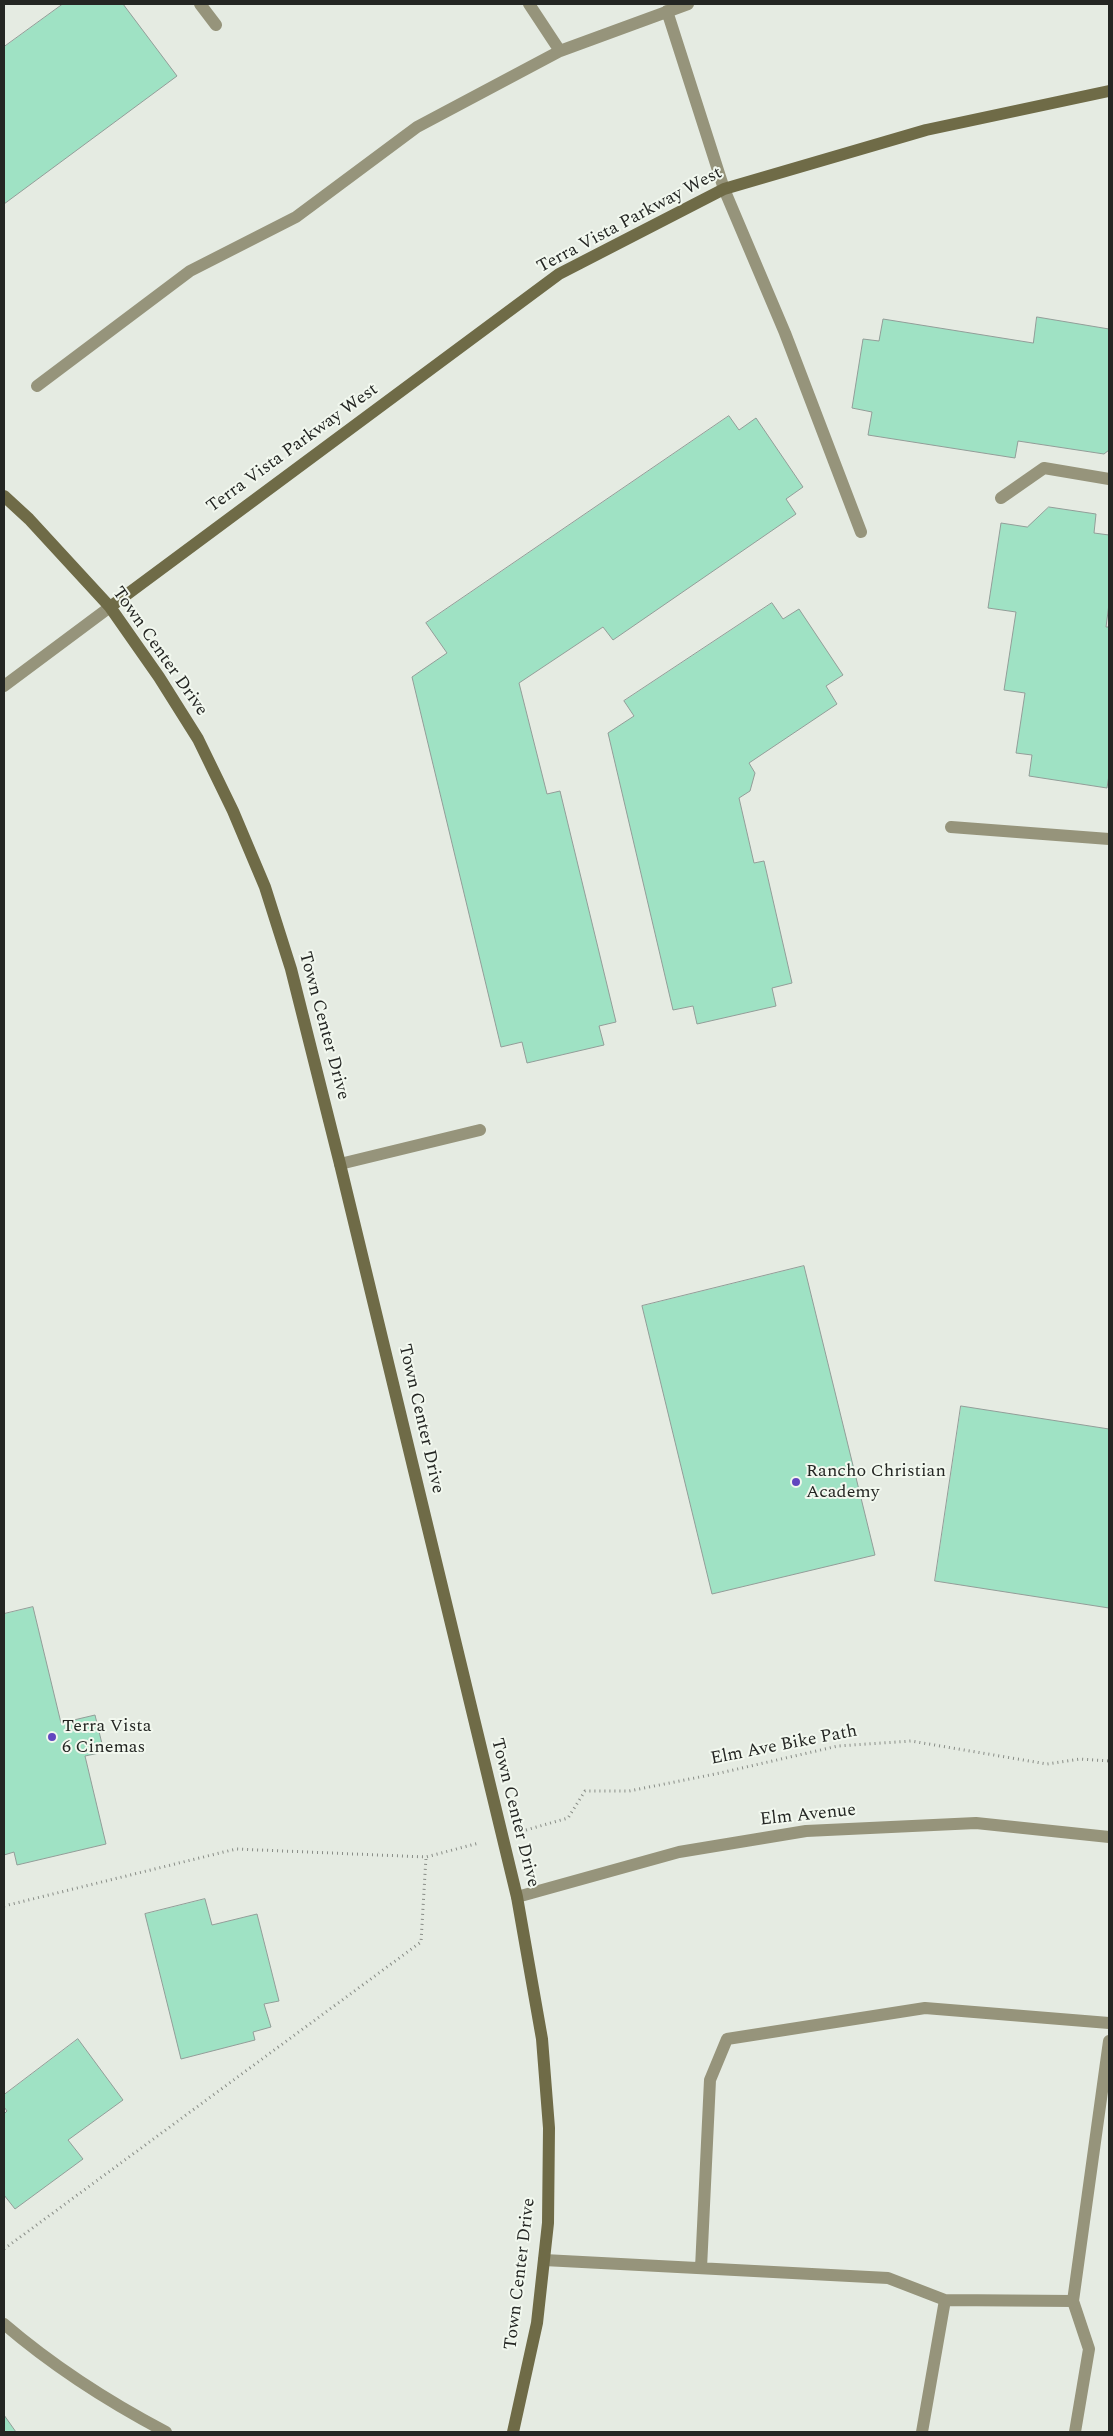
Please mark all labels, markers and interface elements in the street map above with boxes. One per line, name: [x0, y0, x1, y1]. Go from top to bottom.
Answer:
street label: Terra Vista Parkway West: [534, 163, 726, 279]
street label: Terra Vista Parkway West: [203, 380, 383, 518]
street label: Town Center Drive: [106, 583, 212, 721]
street label: Town Center Drive: [293, 950, 353, 1102]
street label: Town Center Drive: [392, 1342, 448, 1496]
place label: Rancho Christian Academy: [806, 1461, 946, 1504]
marker: Rancho Christian Academy: [790, 1476, 802, 1488]
place label: Terra Vista 6 Cinemas: [62, 1716, 151, 1758]
street label: Elm Ave Bike Path: [709, 1721, 859, 1771]
marker: Terra Vista 6 Cinemas: [46, 1731, 58, 1743]
street label: Town Center Drive: [485, 1736, 543, 1890]
street label: Elm Avenue: [759, 1800, 857, 1832]
street label: Town Center Drive: [501, 2197, 541, 2351]

